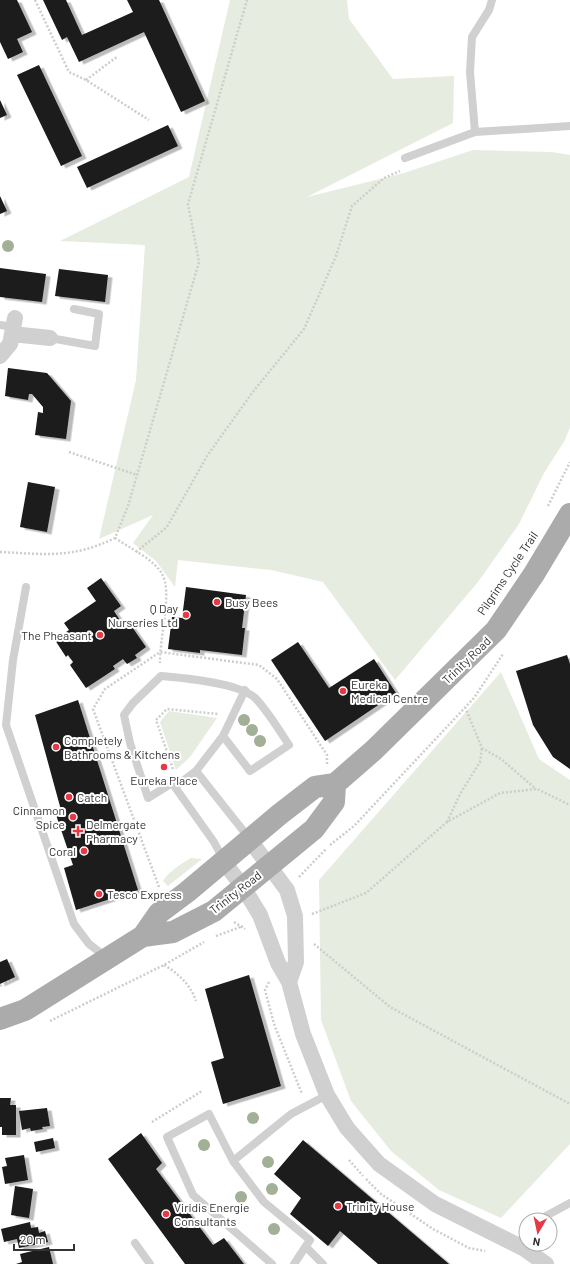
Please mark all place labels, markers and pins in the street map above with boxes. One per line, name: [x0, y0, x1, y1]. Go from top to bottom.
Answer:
place label: Busy Bees: [225, 595, 278, 609]
marker: Busy Bees: [212, 597, 222, 607]
place label: Q Day Nurseries Ltd: [108, 601, 178, 629]
marker: Q Day Nurseries Ltd: [181, 610, 191, 620]
place label: The Pheasant: [21, 628, 92, 642]
marker: The Pheasant: [95, 630, 105, 640]
place label: Eureka Medical Centre: [351, 677, 428, 705]
marker: Eureka Medical Centre: [338, 686, 348, 696]
place label: Completely Bathrooms & Kitchens: [64, 733, 180, 761]
marker: Completely Bathrooms & Kitchens: [51, 742, 61, 752]
marker: Eureka Place: [159, 762, 169, 772]
place label: Eureka Place: [130, 773, 198, 787]
place label: Catch: [77, 790, 107, 804]
marker: Catch: [64, 792, 74, 802]
place label: Cinnamon Spice: [13, 803, 65, 831]
marker: Cinnamon Spice: [68, 812, 78, 822]
place label: Delmergate Pharmacy: [86, 817, 146, 845]
marker: Delmergate Pharmacy: [73, 826, 83, 836]
place label: Coral: [49, 844, 76, 858]
marker: Coral: [79, 846, 89, 856]
place label: Tesco Express: [107, 887, 182, 901]
marker: Tesco Express: [94, 889, 104, 899]
place label: Trinity House: [346, 1199, 414, 1213]
place label: Viridis Energie Consultants: [174, 1200, 249, 1228]
marker: Trinity House: [333, 1201, 343, 1211]
marker: Viridis Energie Consultants: [161, 1209, 171, 1219]

